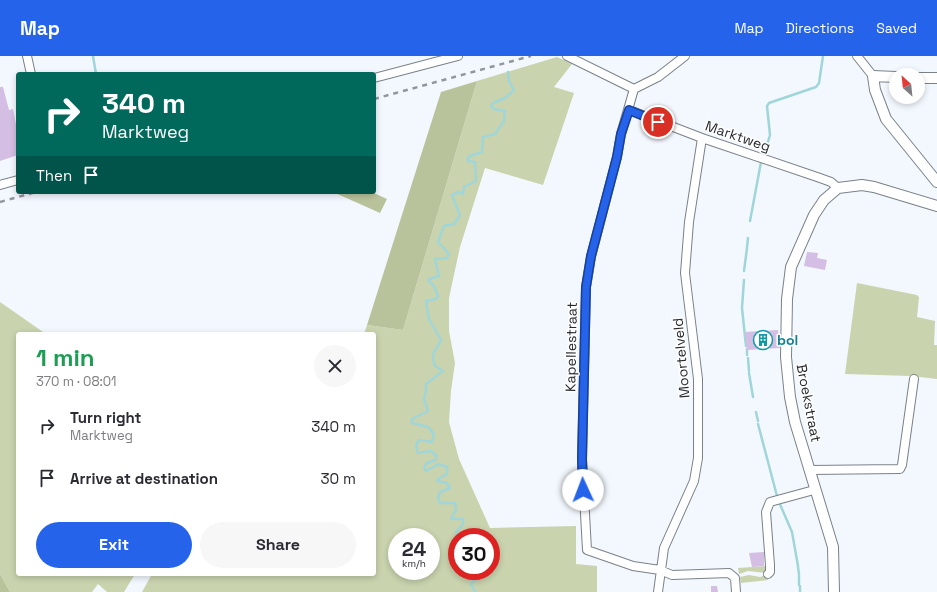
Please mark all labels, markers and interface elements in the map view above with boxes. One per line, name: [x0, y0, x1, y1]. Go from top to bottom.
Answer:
text: Map: [20, 16, 60, 41]
text: Map: [734, 19, 764, 37]
text: Directions: [786, 19, 854, 37]
text: Saved: [876, 19, 917, 37]
north arrow: [889, 68, 925, 104]
map controls: [889, 68, 925, 104]
text: 340 m: [102, 85, 186, 121]
icon: right: [36, 88, 88, 140]
pin: [641, 105, 675, 139]
icon: arrive: [647, 111, 669, 133]
street label: Marktweg: [703, 116, 773, 156]
text: Marktweg: [102, 120, 189, 143]
icon: arrive: [80, 164, 102, 186]
text: Then: [36, 166, 72, 185]
street label: Kapellestraat: [561, 302, 581, 392]
street label: Moortelveld: [669, 317, 693, 399]
building icon: bol: [752, 329, 774, 351]
place label: bol: [777, 331, 798, 349]
text: 1 min: [36, 342, 95, 373]
button: close: [314, 345, 356, 387]
street label: Broekstraat: [793, 362, 825, 444]
text: 370 m · 08:01: [36, 373, 117, 390]
text: Turn right: [70, 408, 141, 427]
icon: right: [36, 415, 58, 437]
text: 340 m: [311, 417, 356, 436]
text: Marktweg: [70, 427, 133, 444]
icon: arrive: [36, 467, 58, 489]
text: Arrive at destination: [70, 469, 218, 488]
text: 30 m: [321, 469, 356, 488]
position arrow: [562, 469, 604, 511]
button: Exit: [36, 522, 192, 568]
button: Share: [200, 522, 356, 568]
speed limit sign: 30: [448, 528, 500, 580]
text: 24: [402, 536, 426, 562]
text: km/h: [402, 557, 426, 570]

